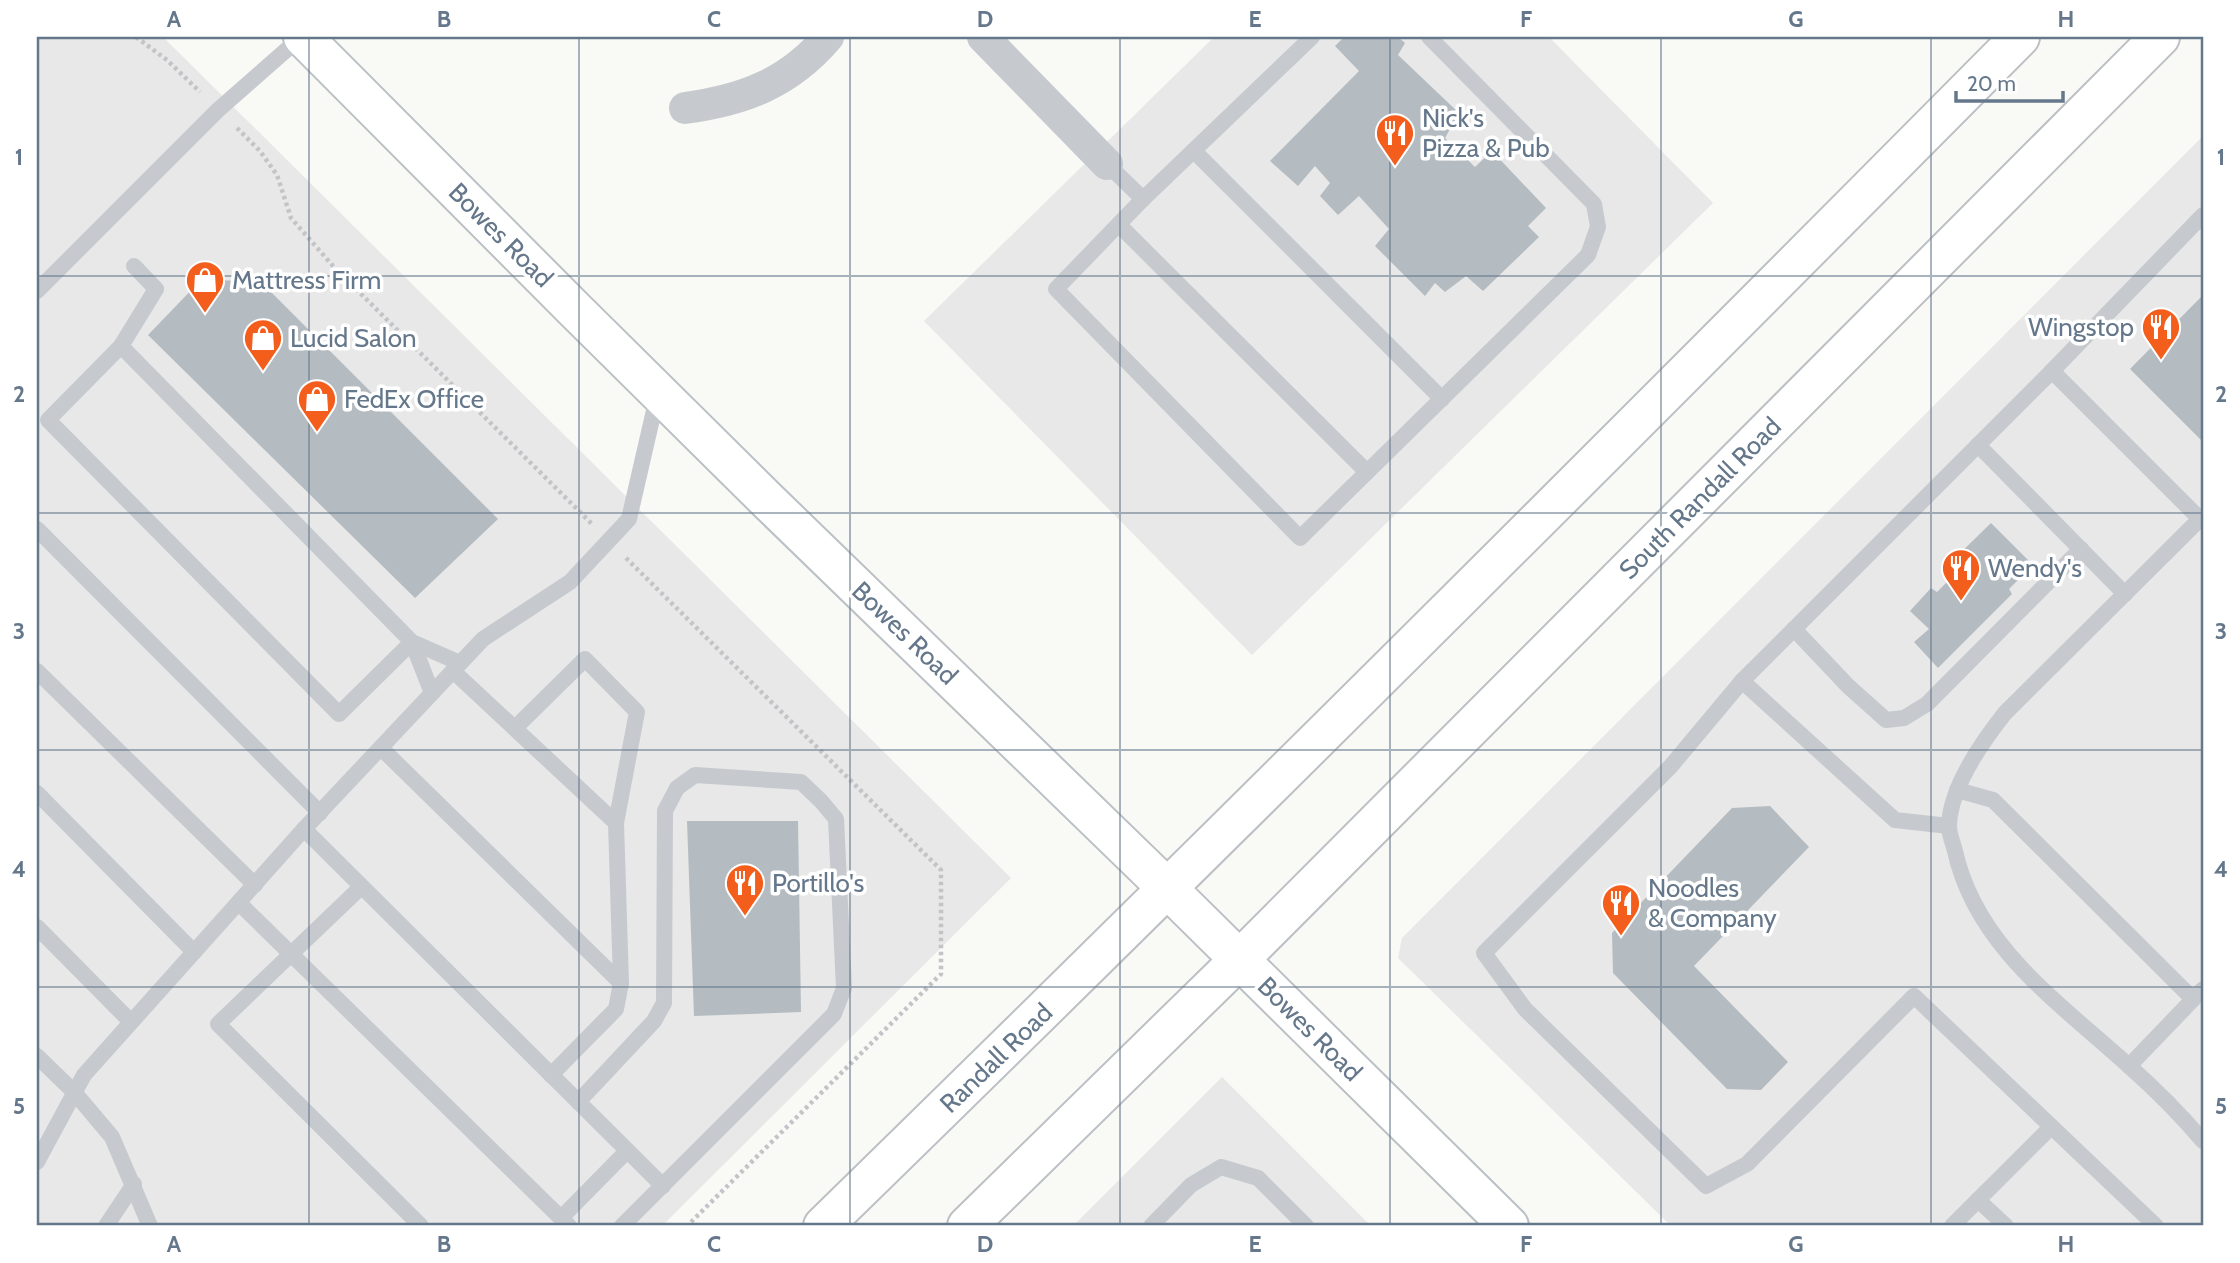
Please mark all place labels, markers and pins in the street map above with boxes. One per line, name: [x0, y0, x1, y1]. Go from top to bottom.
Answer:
place label: Nick's Pizza & Pub: [1422, 102, 1550, 164]
restaurant icon: Nick's Pizza & Pub: [1374, 112, 1416, 167]
shop icon: Mattress Firm: [184, 259, 226, 314]
place label: Mattress Firm: [232, 264, 381, 296]
restaurant icon: Wingstop: [2140, 306, 2182, 361]
place label: Wingstop: [2028, 311, 2134, 343]
shop icon: Lucid Salon: [242, 317, 284, 372]
place label: Lucid Salon: [290, 322, 417, 354]
shop icon: FedEx Office: [296, 378, 338, 433]
place label: FedEx Office: [344, 383, 484, 415]
restaurant icon: Wendy's: [1940, 547, 1982, 602]
place label: Wendy's: [1988, 552, 2082, 584]
restaurant icon: Portillo's: [724, 862, 766, 917]
place label: Portillo's: [772, 867, 864, 899]
place label: Noodles & Company: [1648, 872, 1777, 934]
restaurant icon: Noodles & Company: [1600, 882, 1642, 937]

